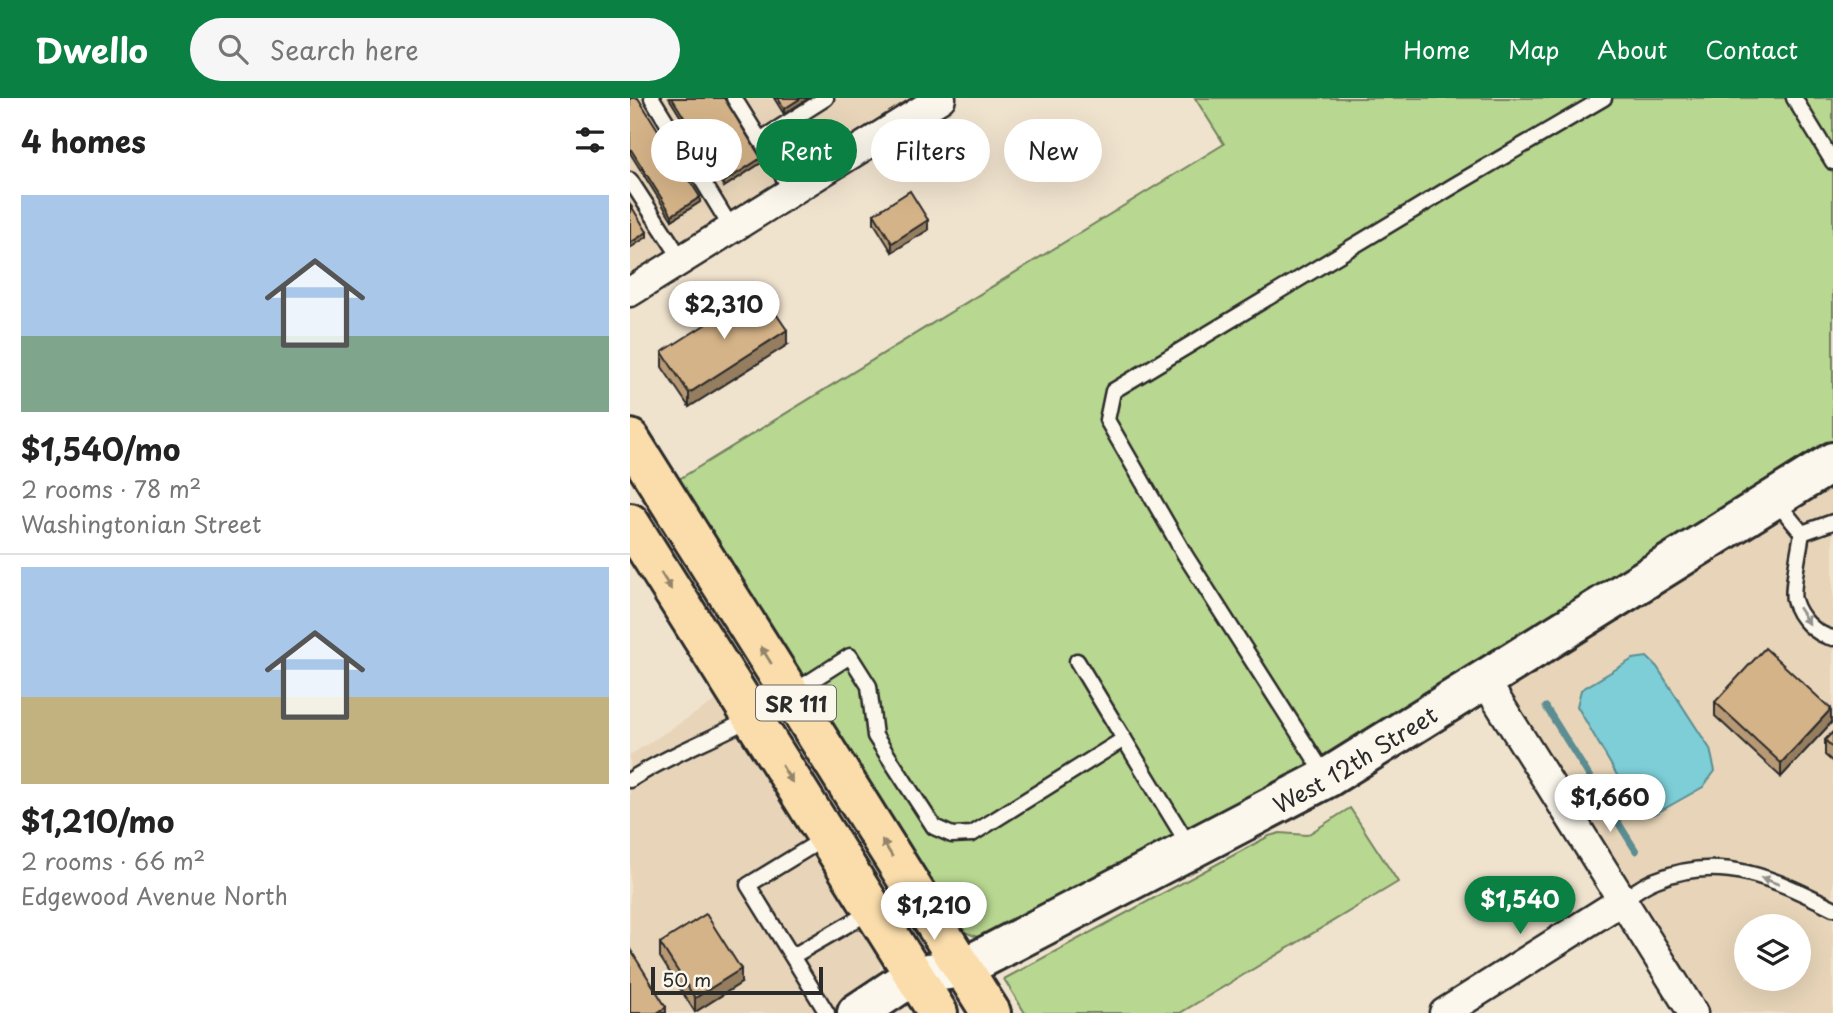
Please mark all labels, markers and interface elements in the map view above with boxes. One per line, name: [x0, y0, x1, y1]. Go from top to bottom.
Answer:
search box: [190, 18, 680, 81]
text: Dwello: [35, 24, 148, 74]
icon: search: [214, 30, 252, 68]
text: Search here: [270, 30, 419, 69]
text: Home: [1403, 31, 1470, 67]
text: Map: [1508, 31, 1559, 67]
text: About: [1597, 31, 1667, 67]
text: Contact: [1705, 31, 1798, 67]
text: 4 homes: [21, 118, 146, 163]
chip: Buy: [651, 119, 742, 182]
chip: Rent: [756, 119, 857, 182]
chip: Filters: [871, 119, 990, 182]
chip: New: [1004, 119, 1102, 182]
icon: filters: [571, 121, 609, 159]
icon: home: [252, 240, 378, 366]
pin: $2,310: [667, 282, 781, 341]
text: $2,310: [685, 286, 763, 321]
text: $1,540/mo: [21, 426, 180, 471]
text: 2 rooms · 78 m²: [21, 471, 201, 506]
text: Washingtonian Street: [21, 506, 261, 541]
one-way arrow: [660, 571, 673, 591]
one-way arrow: [1797, 607, 1811, 625]
icon: home: [252, 612, 378, 738]
one-way arrow: [760, 646, 773, 665]
road number: SR 111: [756, 686, 836, 720]
street label: West 12th Street: [1266, 696, 1443, 821]
one-way arrow: [781, 764, 794, 783]
pin: $1,660: [1553, 774, 1667, 834]
text: $1,660: [1570, 779, 1650, 814]
text: $1,210/mo: [21, 798, 174, 843]
one-way arrow: [881, 838, 894, 857]
text: 2 rooms · 66 m²: [21, 843, 205, 878]
one-way arrow: [1760, 875, 1781, 886]
pin: $1,540: [1463, 876, 1577, 936]
text: Edgewood Avenue North: [21, 878, 288, 913]
text: $1,540: [1480, 881, 1560, 916]
pin: $1,210: [877, 882, 991, 942]
text: $1,210: [897, 887, 971, 922]
map controls: [1734, 914, 1811, 991]
button: layers: [1734, 914, 1811, 991]
scale bar: [651, 964, 822, 996]
text: 50 m: [662, 965, 711, 993]

